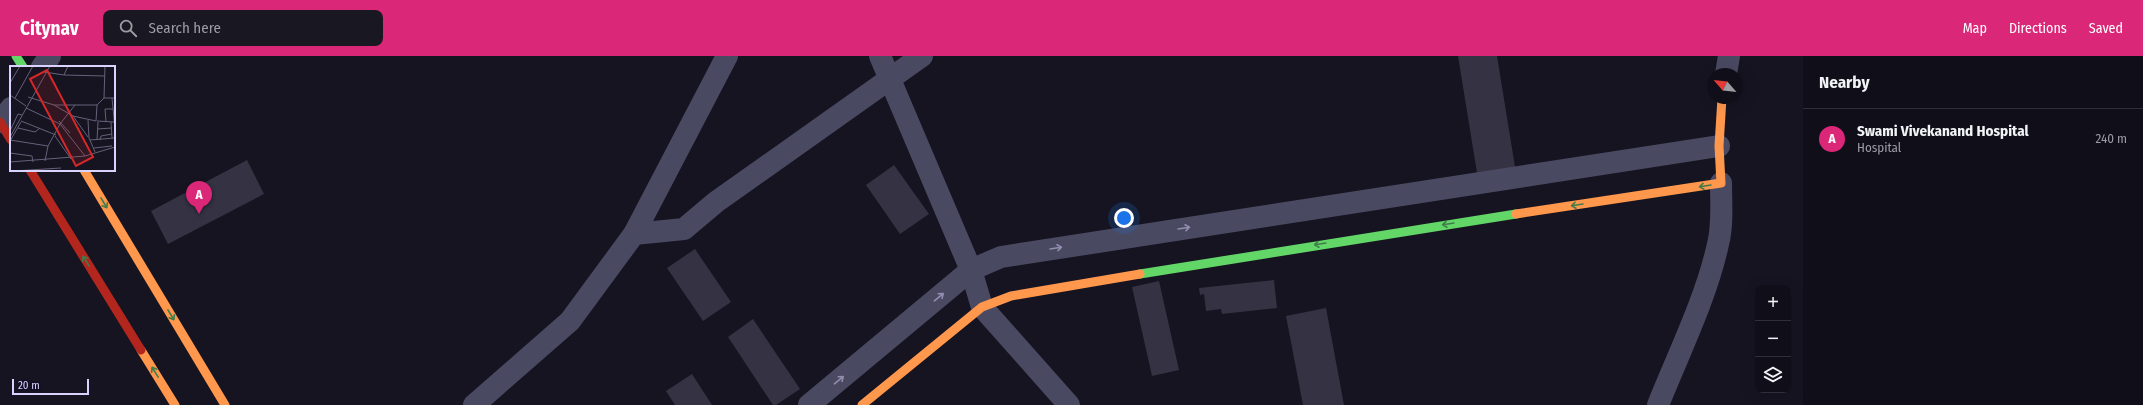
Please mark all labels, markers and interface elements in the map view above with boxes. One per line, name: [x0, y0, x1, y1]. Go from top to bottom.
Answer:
search box: [103, 10, 383, 46]
text: Citynav: [20, 17, 79, 40]
icon: search: [117, 17, 139, 39]
text: Search here: [149, 19, 221, 37]
text: Map: [1963, 20, 1987, 37]
text: Directions: [2009, 20, 2067, 37]
text: Saved: [2089, 20, 2123, 37]
inset map: [10, 66, 115, 171]
north arrow: [1707, 68, 1743, 104]
text: Nearby: [1819, 72, 1870, 93]
text: Swami Vivekanand Hospital: [1857, 122, 2029, 140]
text: A: [1828, 131, 1836, 146]
text: 240 m: [2095, 131, 2127, 146]
text: Hospital: [1857, 140, 1901, 155]
pin: A: [186, 181, 212, 214]
one-way arrow: [1699, 182, 1712, 190]
one-way arrow: [101, 197, 109, 209]
one-way arrow: [1571, 201, 1584, 209]
your location: [1114, 208, 1134, 228]
one-way arrow: [1442, 220, 1455, 228]
one-way arrow: [1177, 224, 1190, 232]
one-way arrow: [1314, 240, 1327, 248]
one-way arrow: [1049, 244, 1062, 252]
one-way arrow: [82, 255, 90, 267]
map controls: [1755, 285, 1791, 393]
button: +: [1755, 285, 1791, 321]
one-way arrow: [934, 292, 944, 301]
one-way arrow: [167, 309, 175, 320]
button: −: [1755, 321, 1791, 357]
button: layers: [1755, 357, 1791, 393]
one-way arrow: [151, 367, 159, 378]
one-way arrow: [834, 376, 844, 385]
scale bar: [12, 377, 89, 396]
text: 20 m: [18, 379, 40, 392]

